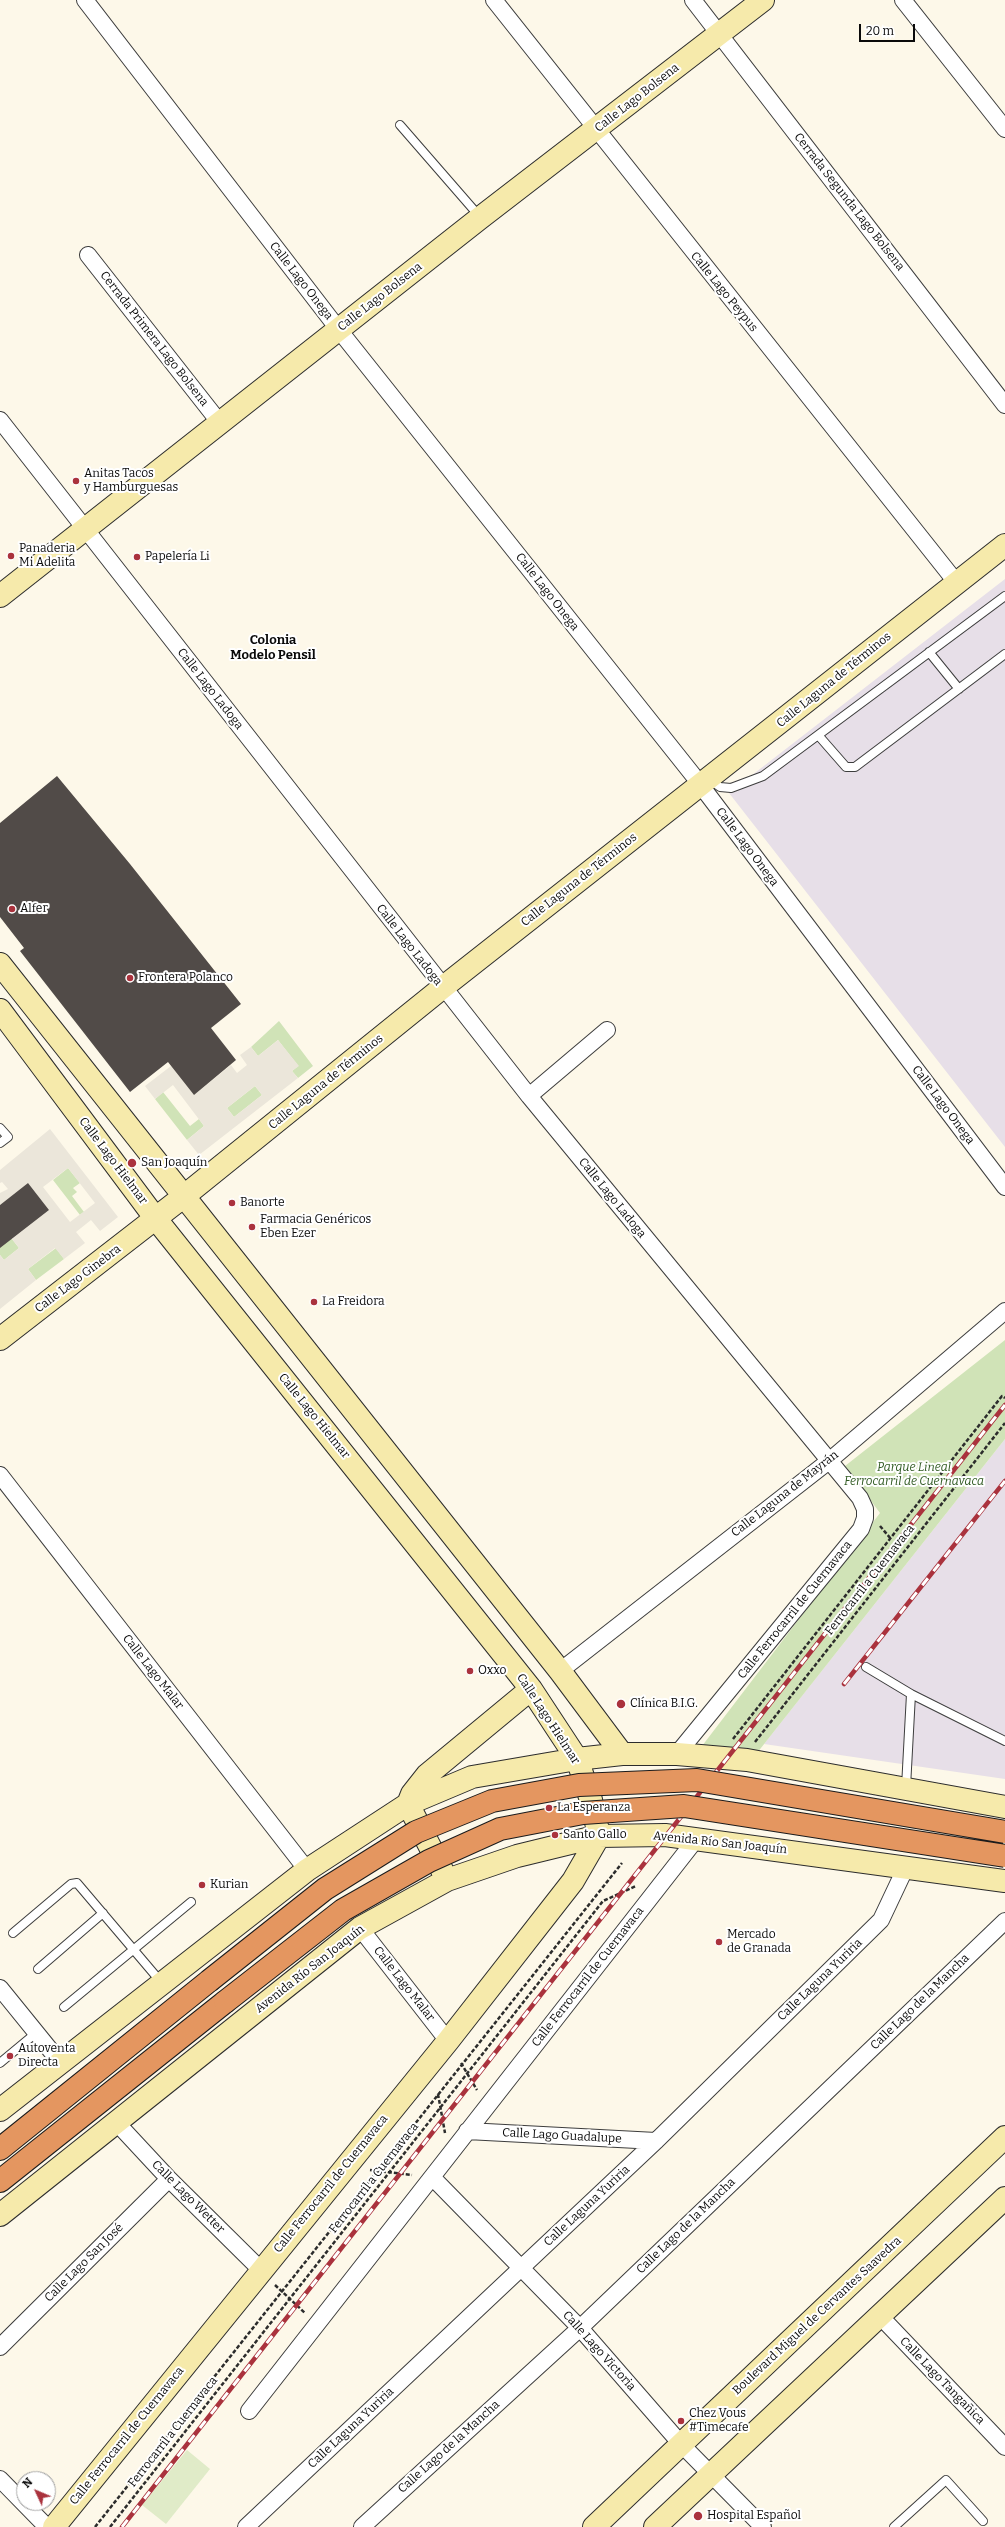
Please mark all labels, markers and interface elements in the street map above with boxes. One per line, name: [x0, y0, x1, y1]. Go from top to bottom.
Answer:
scale bar: [861, 16, 917, 42]
text: 20 m: [866, 24, 894, 38]
street label: Calle Lago Bolsena: [592, 61, 682, 135]
street label: Cerrada Segunda Lago Bolsena: [791, 130, 907, 274]
street label: Calle Lago Onega: [266, 239, 336, 323]
street label: Calle Lago Peypus: [687, 249, 761, 335]
street label: Calle Lago Bolsena: [335, 260, 425, 334]
street label: Cerrada Primera Lago Bolsena: [97, 269, 211, 409]
place label: Anitas Tacos y Hamburguesas: [84, 467, 178, 495]
marker: Anitas Tacos y Hamburguesas: [71, 476, 81, 486]
place label: Panaderia Mi Adelita: [19, 542, 75, 570]
place label: Papelería Li: [145, 550, 210, 564]
street label: Calle Lago Onega: [512, 550, 582, 634]
marker: Panaderia Mi Adelita: [6, 551, 16, 561]
marker: Papelería Li: [132, 552, 142, 562]
street label: Calle Laguna de Términos: [774, 629, 894, 731]
district label: Colonia Modelo Pensil: [230, 632, 316, 663]
street label: Calle Lago Ladoga: [174, 646, 246, 732]
street label: Calle Lago Onega: [713, 805, 781, 889]
street label: Calle Laguna de Términos: [518, 830, 640, 930]
place label: Alfer: [20, 902, 48, 916]
street label: Calle Lago Ladoga: [373, 902, 445, 988]
marker: Alfer: [7, 904, 17, 914]
place label: Frontera Polanco: [138, 971, 233, 985]
marker: Frontera Polanco: [125, 973, 135, 983]
street label: Calle Laguna de Términos: [266, 1031, 386, 1133]
street label: Calle Lago Onega: [909, 1063, 977, 1147]
street label: Calle Lago Hielmar: [76, 1115, 150, 1207]
street label: Calle Lago Ladoga: [575, 1155, 649, 1241]
place label: San Joaquín: [141, 1156, 207, 1170]
marker: San Joaquín: [126, 1157, 138, 1169]
place label: Banorte: [240, 1196, 285, 1210]
marker: Banorte: [227, 1198, 237, 1208]
place label: Farmacia Genéricos Eben Ezer: [260, 1213, 371, 1241]
marker: Farmacia Genéricos Eben Ezer: [247, 1222, 257, 1232]
street label: Calle Lago Ginebra: [32, 1242, 124, 1316]
place label: La Freidora: [322, 1295, 385, 1309]
marker: La Freidora: [309, 1297, 319, 1307]
street label: Calle Lago Hielmar: [275, 1371, 353, 1461]
street label: Calle Laguna de Mayrán: [729, 1448, 841, 1540]
park label: Parque Lineal Ferrocarril de Cuernavaca: [844, 1461, 984, 1489]
street label: Ferrocarril a Cuernavaca: [822, 1522, 918, 1638]
street label: Calle Ferrocarril de Cuernavaca: [735, 1538, 855, 1682]
street label: Calle Lago Malar: [119, 1632, 187, 1712]
place label: Oxxo: [478, 1664, 506, 1678]
marker: Oxxo: [465, 1666, 475, 1676]
street label: Calle Lago Hielmar: [513, 1671, 583, 1767]
place label: Clínica B.I.G.: [630, 1697, 698, 1711]
marker: Clínica B.I.G.: [615, 1698, 627, 1710]
place label: La Esperanza: [557, 1801, 631, 1815]
marker: La Esperanza: [544, 1803, 554, 1813]
place label: Santo Gallo: [563, 1828, 627, 1842]
street label: Avenida Río San Joaquín: [652, 1829, 788, 1857]
marker: Santo Gallo: [550, 1830, 560, 1840]
place label: Kurian: [210, 1878, 248, 1892]
marker: Kurian: [197, 1880, 207, 1890]
street label: Calle Ferrocarril de Cuernavaca: [529, 1904, 647, 2050]
street label: Avenida Río San Joaquín: [253, 1922, 367, 2016]
place label: Mercado de Granada: [727, 1928, 791, 1956]
street label: Calle Laguna Yuriria: [775, 1936, 865, 2024]
marker: Mercado de Granada: [714, 1937, 724, 1947]
street label: Calle Lago Malar: [370, 1944, 438, 2024]
street label: Calle Lago de la Mancha: [868, 1951, 972, 2053]
place label: Autoventa Directa: [18, 2042, 75, 2070]
marker: Autoventa Directa: [5, 2051, 15, 2061]
street label: Calle Ferrocarril de Cuernavaca: [271, 2112, 391, 2256]
street label: Ferrocarril a Cuernavaca: [326, 2120, 422, 2236]
street label: Calle Lago Guadalupe: [502, 2126, 622, 2146]
street label: Calle Lago Wetter: [149, 2158, 227, 2236]
street label: Calle Laguna Yuriria: [541, 2163, 633, 2249]
street label: Calle Lago de la Mancha: [634, 2175, 738, 2277]
street label: Calle Lago San José: [42, 2221, 126, 2305]
street label: Boulevard Miguel de Cervantes Saavedra: [730, 2234, 904, 2398]
street label: Calle Lago Victoria: [559, 2308, 639, 2394]
street label: Calle Lago Tangañica: [896, 2334, 988, 2428]
street label: Calle Ferrocarril de Cuernavaca: [67, 2364, 187, 2508]
street label: Ferrocarril a Cuernavaca: [125, 2374, 221, 2490]
street label: Calle Laguna Yuriria: [305, 2385, 397, 2471]
street label: Calle Lago de la Mancha: [395, 2398, 503, 2496]
place label: Chez Vous #Timecafe: [689, 2407, 748, 2435]
marker: Chez Vous #Timecafe: [676, 2416, 686, 2426]
north arrow: [16, 2471, 56, 2511]
text: N: [20, 2475, 35, 2491]
place label: Hospital Español: [707, 2509, 801, 2523]
marker: Hospital Español: [692, 2510, 704, 2522]

